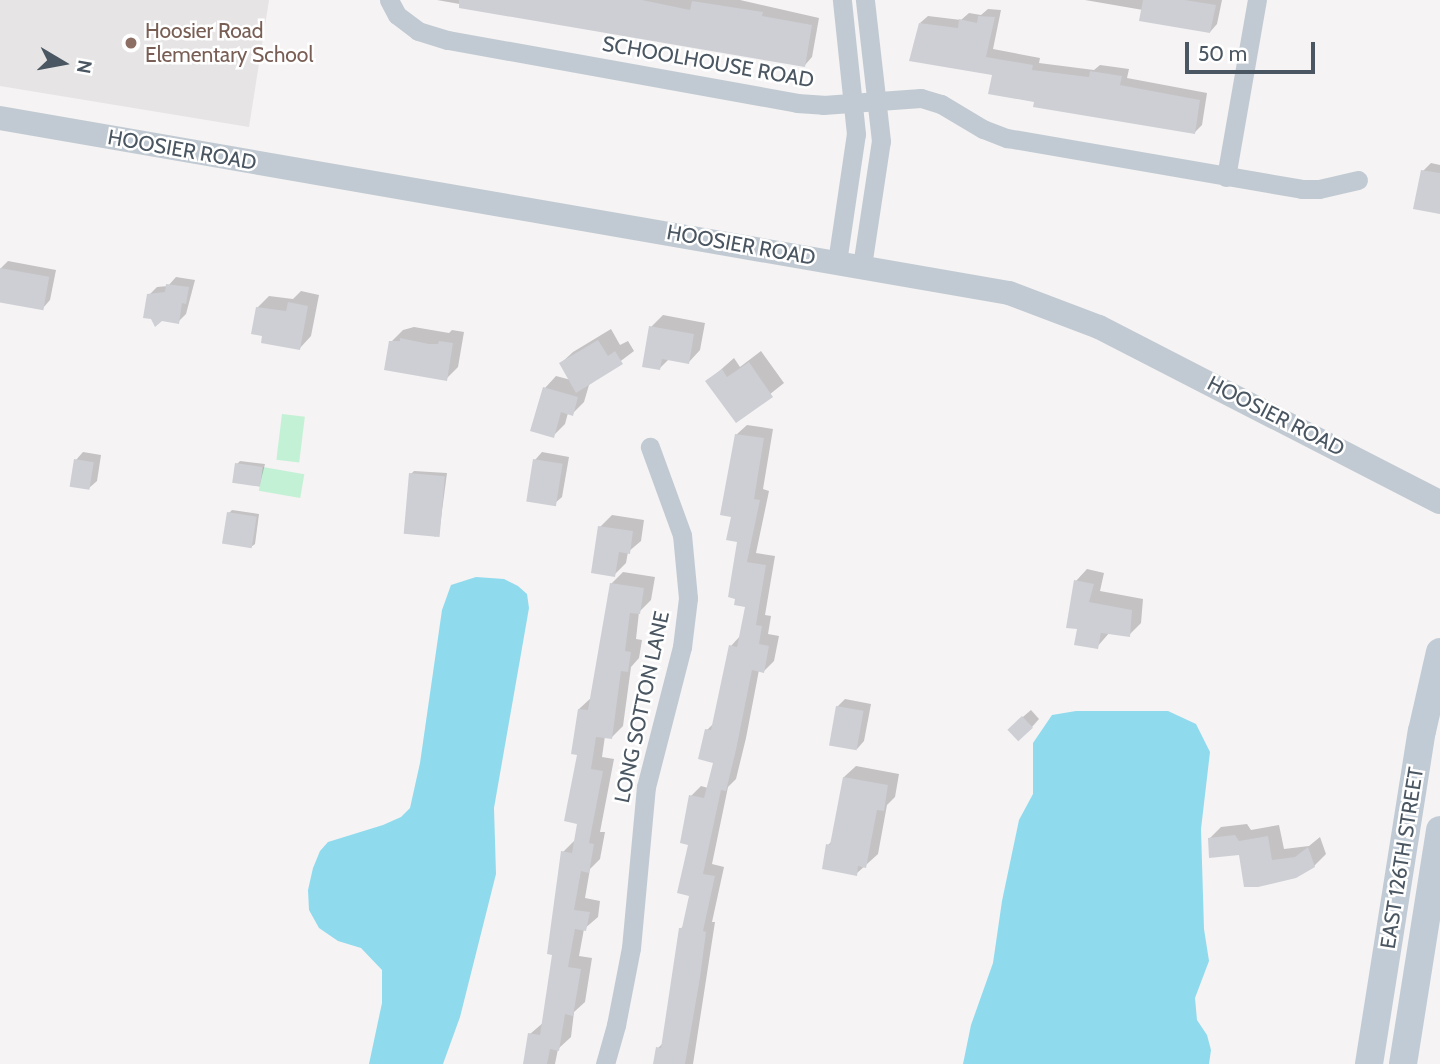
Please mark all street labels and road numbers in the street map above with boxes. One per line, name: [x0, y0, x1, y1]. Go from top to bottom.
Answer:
street label: SCHOOLHOUSE ROAD: [600, 31, 816, 93]
street label: HOOSIER ROAD: [106, 125, 258, 175]
street label: HOOSIER ROAD: [665, 220, 817, 270]
street label: HOOSIER ROAD: [1203, 371, 1349, 461]
street label: LONG SOTTON LANE: [609, 609, 675, 805]
street label: EAST 126TH STREET: [1375, 765, 1429, 951]

